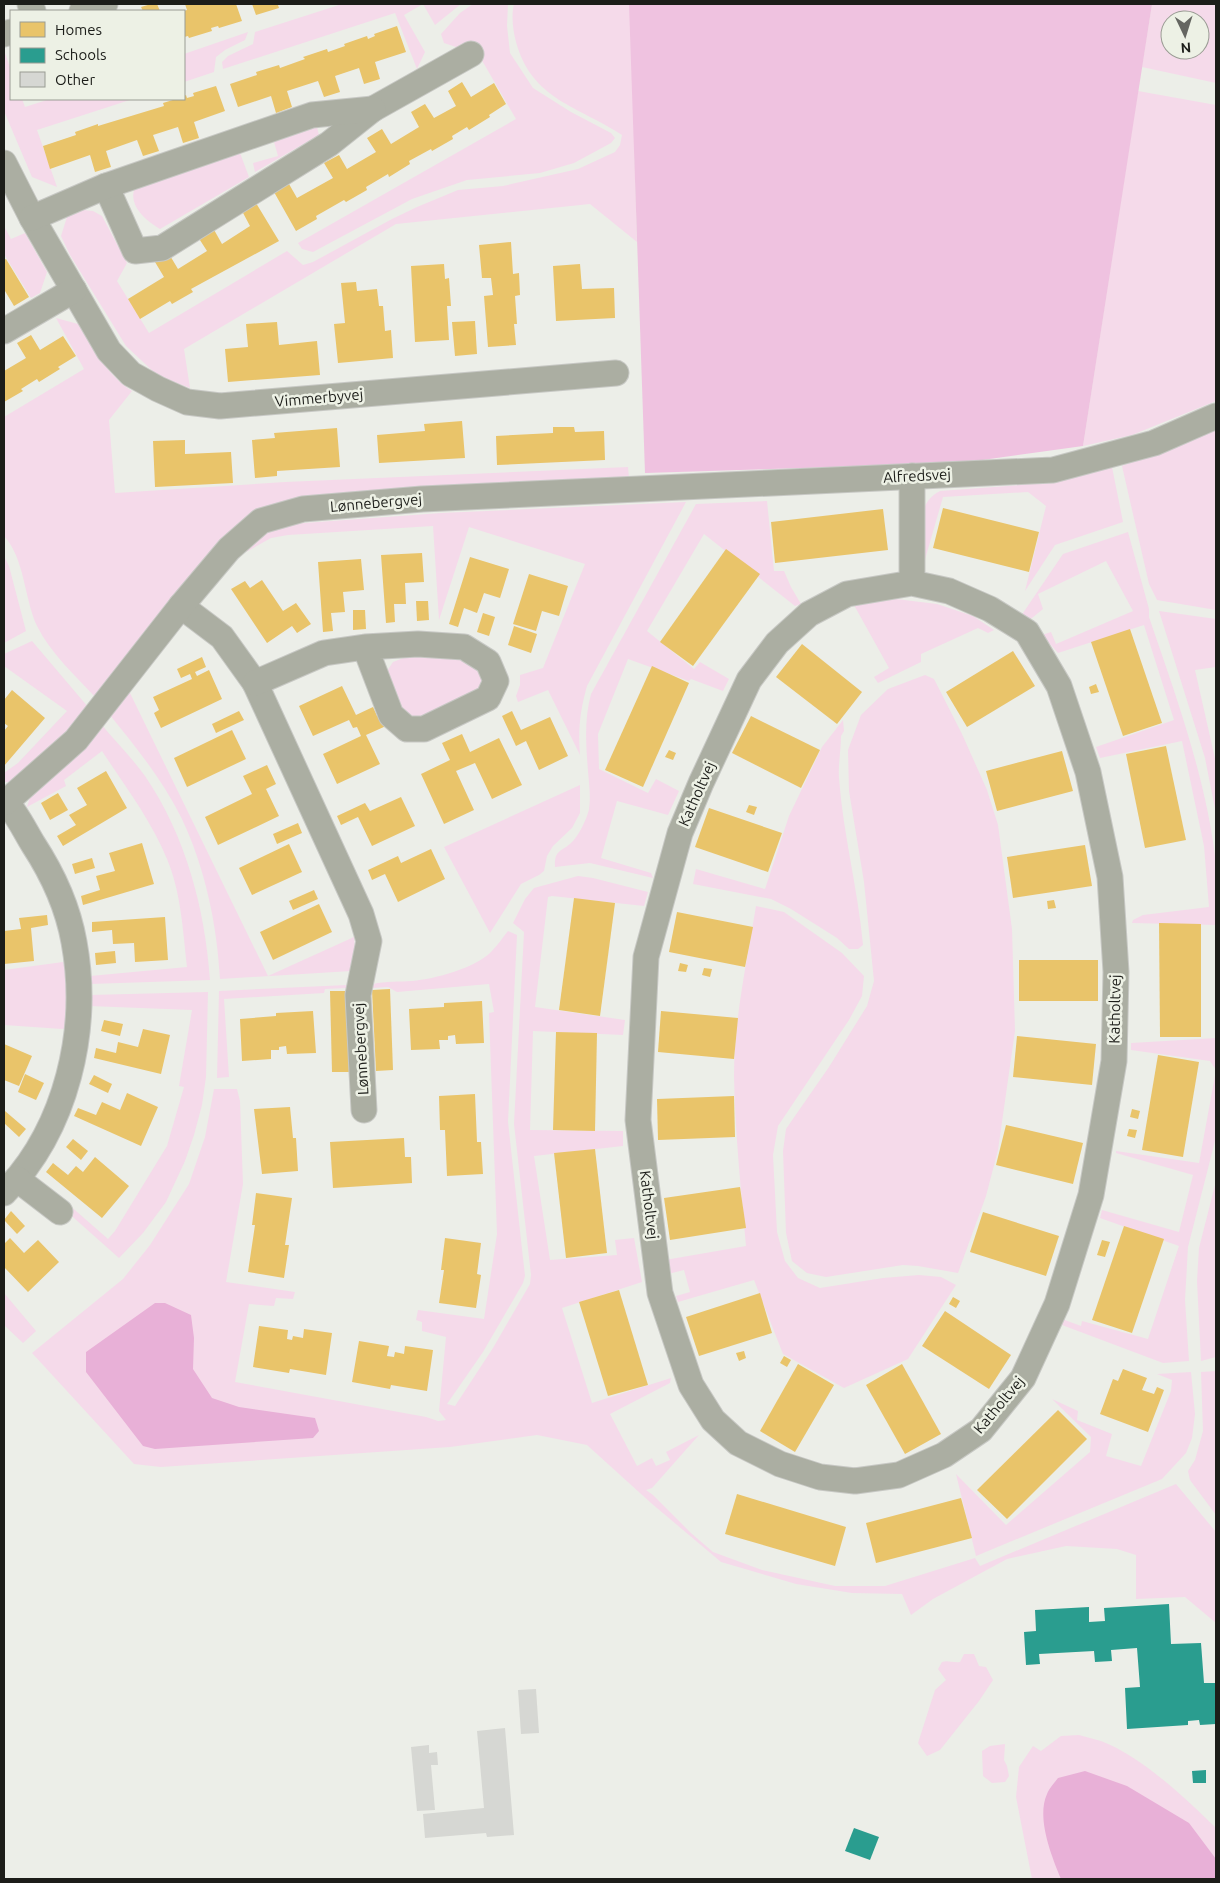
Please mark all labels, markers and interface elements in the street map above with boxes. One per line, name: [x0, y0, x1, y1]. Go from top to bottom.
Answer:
legend: [10, 10, 185, 100]
north arrow: [1160, 10, 1210, 60]
text: Homes: [55, 21, 102, 38]
text: N: [1180, 40, 1192, 56]
text: Schools: [55, 46, 106, 63]
text: Other: [55, 71, 95, 88]
street label: Vimmerbyvej: [274, 385, 364, 410]
street label: Alfredsvej: [883, 465, 951, 486]
street label: Lønnebergvej: [329, 490, 423, 515]
street label: Katholtvej: [675, 759, 718, 829]
street label: Katholtvej: [1105, 974, 1124, 1044]
street label: Lønnebergvej: [350, 1002, 371, 1096]
street label: Katholtvej: [637, 1170, 662, 1240]
street label: Katholtvej: [970, 1373, 1027, 1437]

